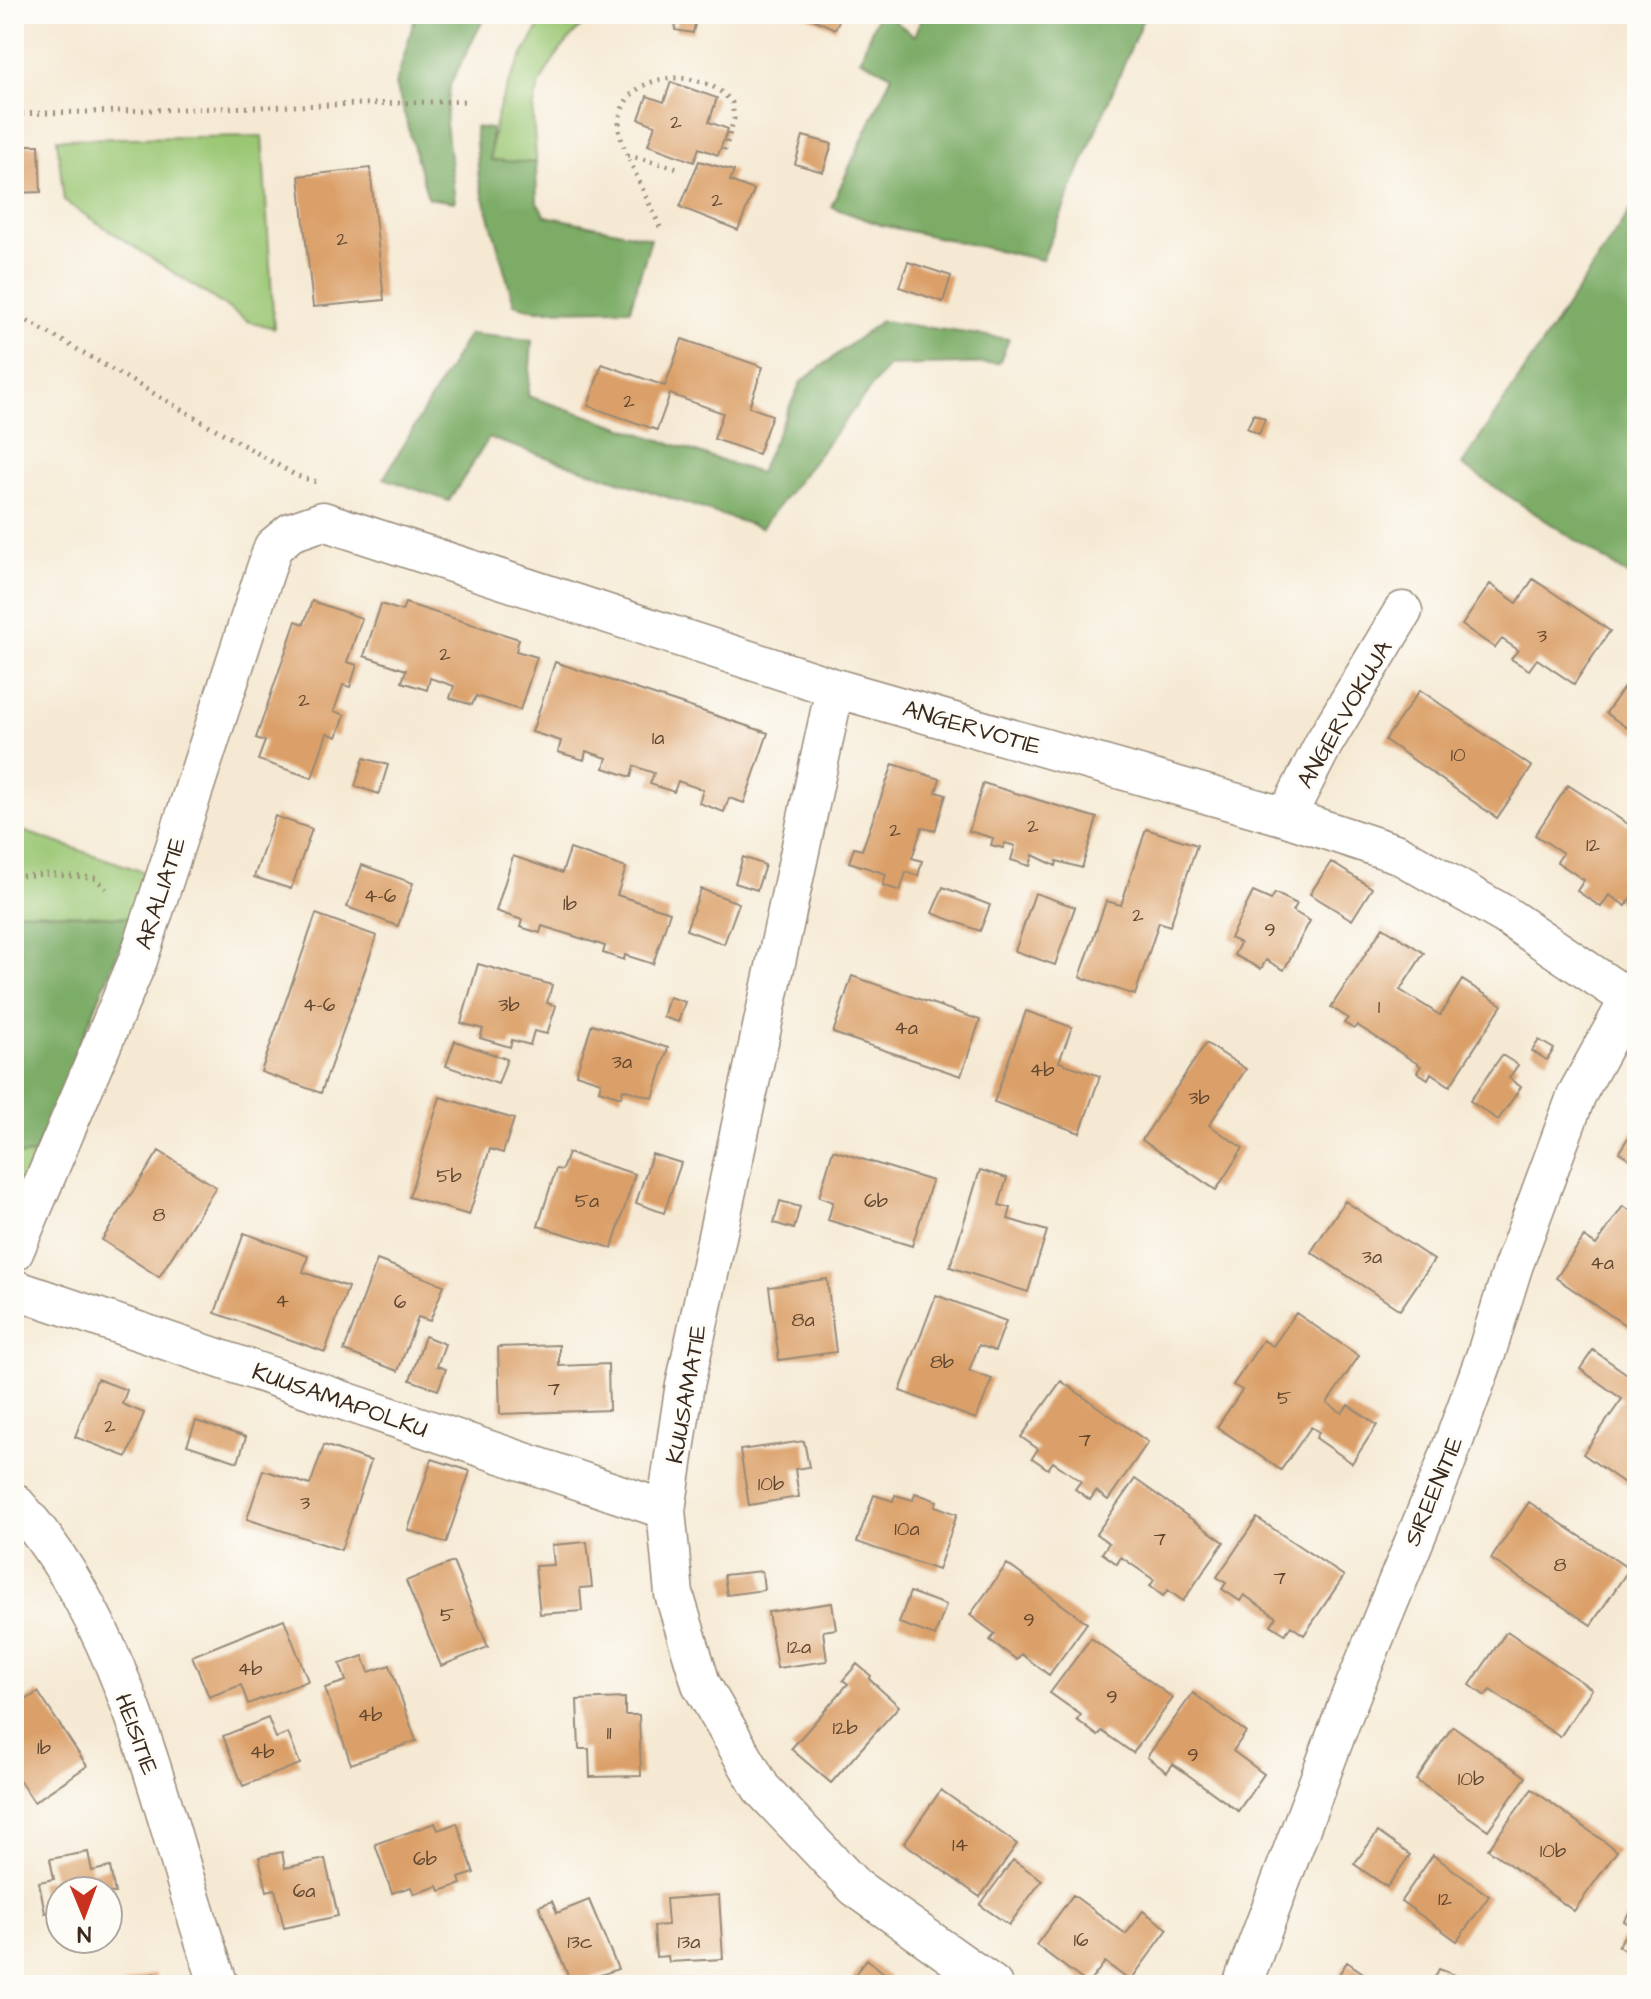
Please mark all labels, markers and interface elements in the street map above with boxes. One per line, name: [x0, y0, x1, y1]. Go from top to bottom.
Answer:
house number: 2: [670, 108, 682, 136]
house number: 2: [711, 186, 723, 214]
house number: 2: [336, 225, 348, 253]
house number: 2: [623, 387, 635, 415]
house number: 3: [1537, 622, 1547, 650]
street label: ANGERVOKUJA: [1289, 634, 1401, 795]
house number: 2: [439, 640, 451, 668]
house number: 2: [298, 686, 310, 714]
street label: ANGERVOTIE: [899, 692, 1045, 764]
house number: 1a: [652, 724, 664, 752]
house number: 10: [1450, 741, 1466, 769]
house number: 2: [1027, 812, 1039, 840]
house number: 2: [889, 816, 901, 844]
house number: 12: [1586, 831, 1601, 859]
street label: ARALIATIE: [127, 833, 195, 954]
house number: 4-6: [364, 882, 397, 910]
house number: 1b: [563, 890, 577, 918]
house number: 2: [1132, 901, 1144, 929]
house number: 9: [1264, 916, 1276, 944]
house number: 4-6: [303, 991, 336, 1019]
house number: 3b: [498, 991, 520, 1019]
house number: 1: [1378, 993, 1381, 1021]
house number: 4a: [894, 1014, 918, 1042]
house number: 3a: [612, 1048, 632, 1076]
house number: 4b: [1030, 1056, 1054, 1084]
house number: 3b: [1188, 1084, 1210, 1112]
house number: 5b: [436, 1162, 462, 1190]
house number: 5a: [575, 1187, 599, 1215]
house number: 6b: [864, 1187, 888, 1215]
house number: 8: [153, 1201, 166, 1229]
house number: 3a: [1362, 1243, 1382, 1271]
house number: 4a: [1590, 1249, 1614, 1277]
house number: 4: [275, 1287, 289, 1315]
house number: 6: [394, 1288, 407, 1316]
house number: 8a: [791, 1306, 815, 1334]
street label: KUUSAMATIE: [658, 1322, 716, 1466]
house number: 8b: [930, 1348, 954, 1376]
street label: KUUSAMAPOLKU: [247, 1355, 432, 1447]
house number: 7: [548, 1375, 560, 1403]
house number: 5: [1277, 1384, 1291, 1412]
house number: 2: [104, 1412, 116, 1440]
house number: 7: [1079, 1426, 1091, 1454]
street label: SIREENITIE: [1396, 1431, 1472, 1551]
house number: 10b: [758, 1470, 784, 1498]
house number: 3: [300, 1489, 310, 1517]
house number: 10a: [894, 1515, 920, 1543]
house number: 7: [1154, 1525, 1166, 1553]
house number: 8: [1554, 1551, 1567, 1579]
house number: 7: [1274, 1564, 1286, 1592]
house number: 5: [440, 1601, 454, 1629]
house number: 9: [1023, 1606, 1035, 1634]
house number: 12a: [787, 1633, 811, 1661]
house number: 4b: [238, 1655, 262, 1683]
house number: 9: [1106, 1683, 1118, 1711]
street label: HEISITIE: [106, 1689, 166, 1780]
house number: 4b: [358, 1701, 382, 1729]
house number: 12b: [832, 1714, 858, 1742]
house number: 11: [606, 1719, 612, 1747]
house number: 1b: [37, 1734, 51, 1762]
house number: 4b: [250, 1738, 274, 1766]
house number: 9: [1187, 1741, 1199, 1769]
house number: 10b: [1458, 1765, 1484, 1793]
house number: 14: [952, 1831, 968, 1859]
house number: 10b: [1540, 1837, 1566, 1865]
house number: 6b: [413, 1845, 437, 1873]
north arrow: [44, 1875, 124, 1955]
house number: 6a: [293, 1877, 315, 1905]
house number: 12: [1438, 1885, 1453, 1913]
text: N: [77, 1918, 91, 1949]
house number: 16: [1073, 1926, 1089, 1954]
house number: 13c: [567, 1928, 593, 1956]
house number: 13a: [678, 1928, 700, 1956]

